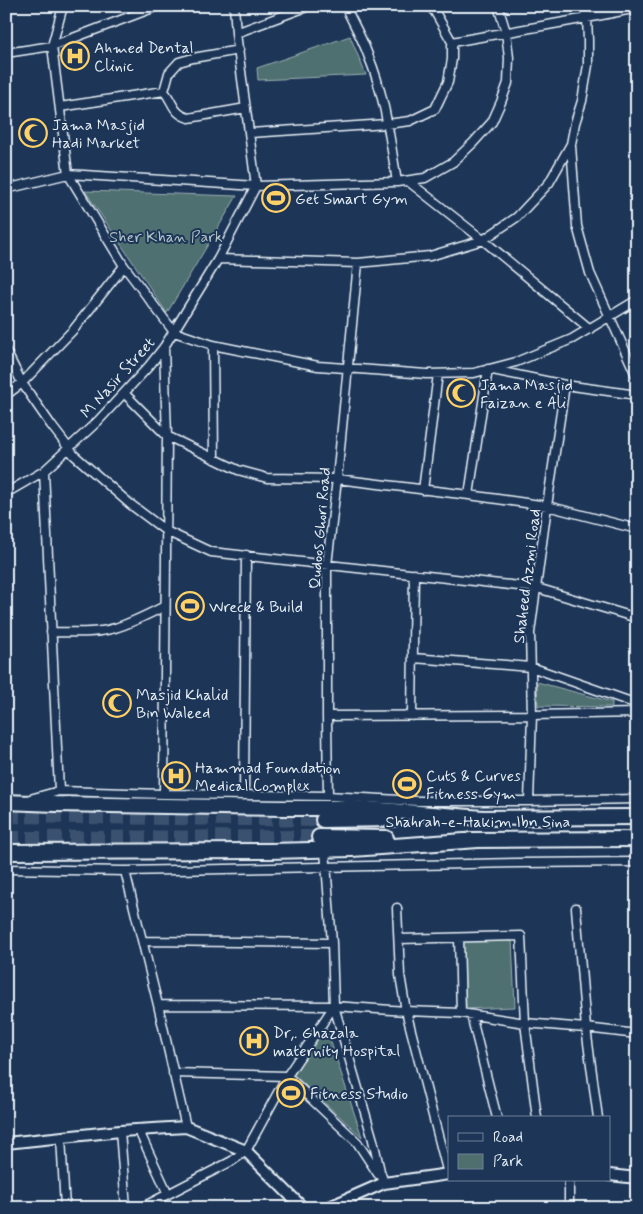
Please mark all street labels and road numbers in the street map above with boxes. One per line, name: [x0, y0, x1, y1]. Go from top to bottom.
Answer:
street label: M Nasir Street: [76, 333, 160, 423]
street label: Qudoos Ghori Road: [305, 466, 336, 590]
street label: Shaheed Azmi Road: [509, 508, 546, 645]
street label: Shahrah-e-Hakim Ibn Sina: [386, 812, 571, 833]

